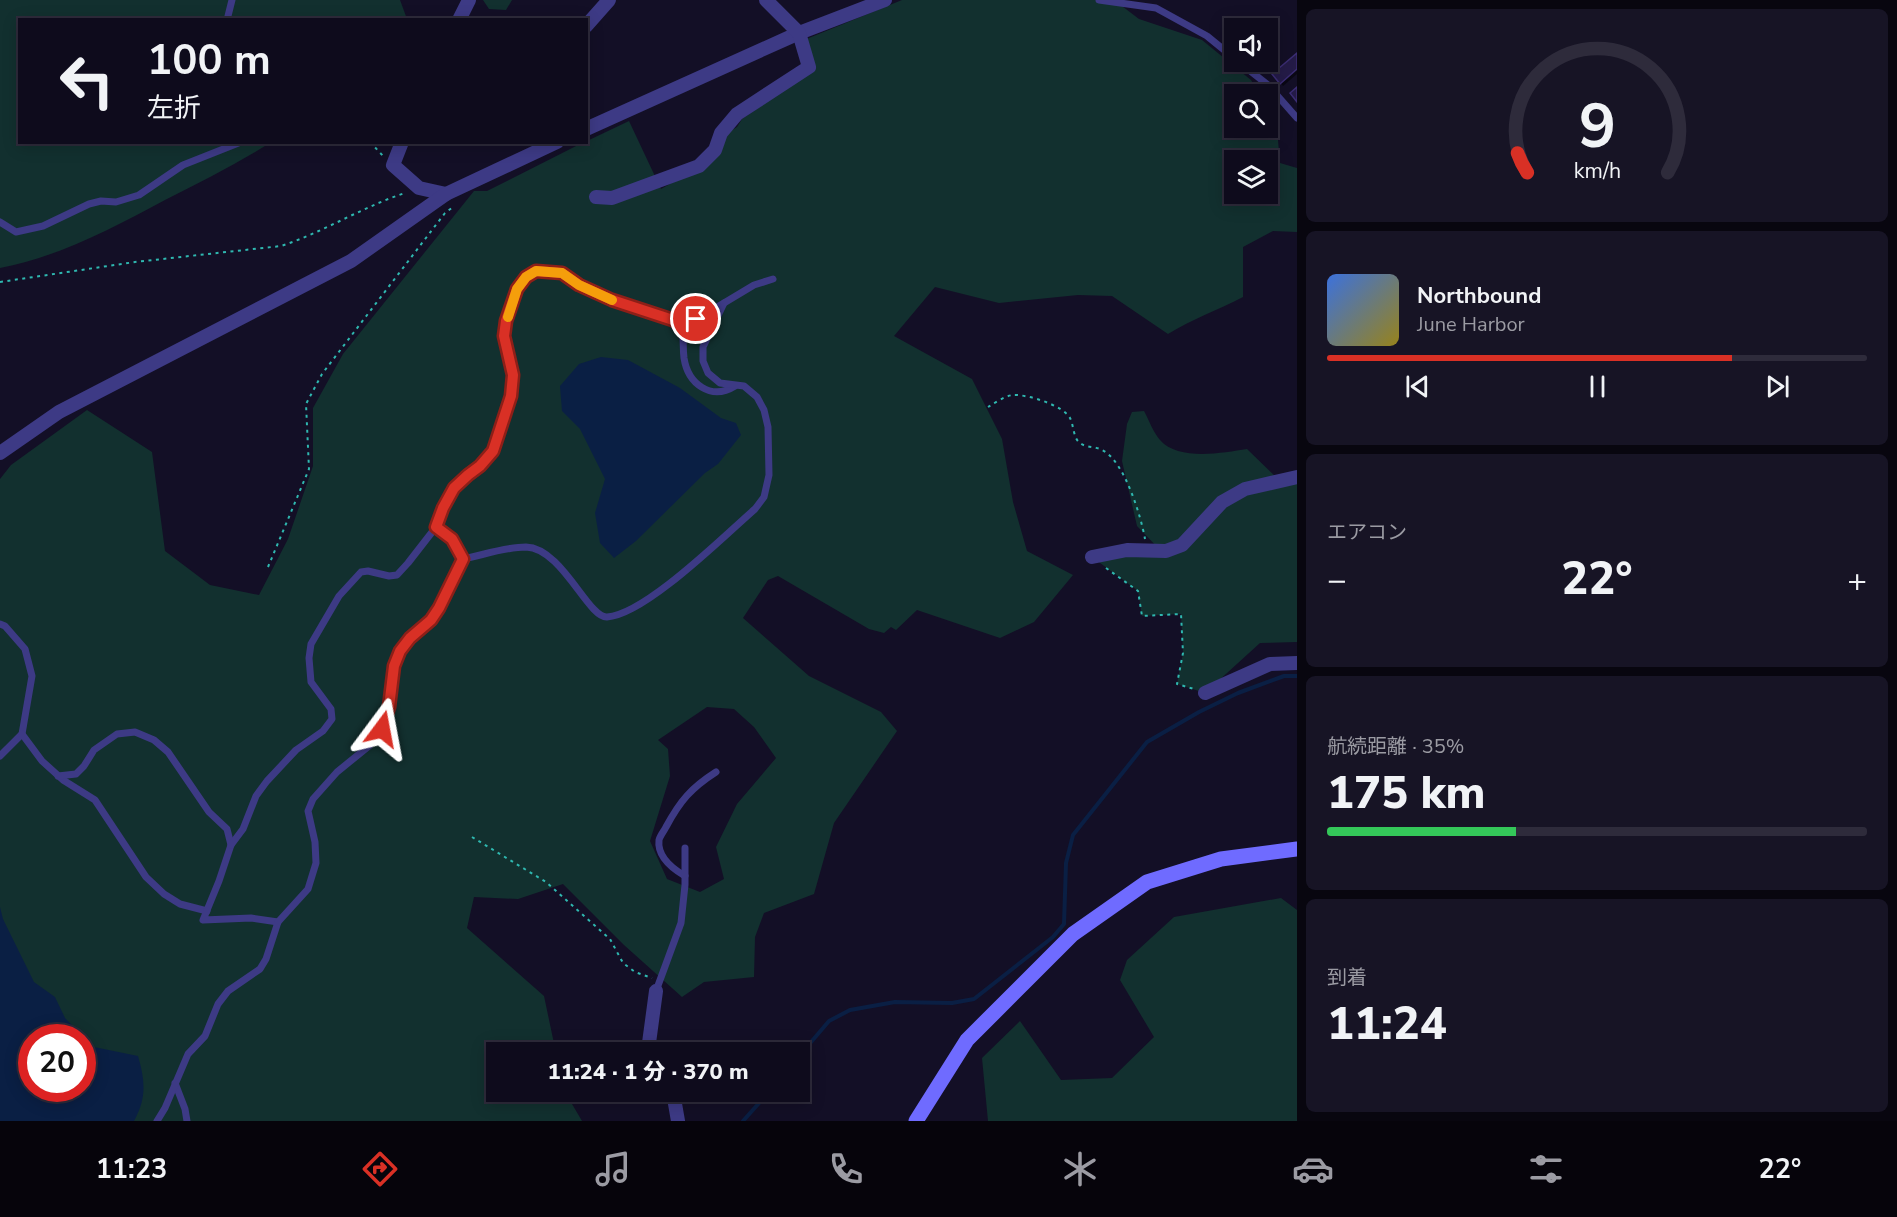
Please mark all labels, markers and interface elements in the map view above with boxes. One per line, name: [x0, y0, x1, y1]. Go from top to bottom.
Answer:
map controls: [1224, 18, 1278, 204]
button: sound: [1224, 18, 1278, 72]
text: 100 m: [147, 32, 271, 89]
icon: left: [48, 42, 126, 120]
button: search: [1224, 84, 1278, 138]
text: 9: [1578, 84, 1616, 169]
text: 左折: [147, 90, 201, 127]
button: layers: [1224, 150, 1278, 204]
text: km/h: [1573, 156, 1621, 186]
text: Northbound: [1417, 281, 1541, 311]
pin: [670, 293, 721, 344]
icon: arrive: [679, 302, 712, 335]
text: June Harbor: [1417, 311, 1525, 338]
icon: previous: [1401, 370, 1434, 403]
icon: pause: [1581, 370, 1614, 403]
icon: next: [1761, 370, 1794, 403]
text: エアコン: [1327, 519, 1407, 546]
text: 22°: [1561, 549, 1633, 610]
text: −: [1327, 558, 1347, 603]
text: +: [1847, 558, 1867, 603]
position arrow: [350, 697, 414, 761]
text: 航続距離 · 35%: [1327, 733, 1464, 760]
text: 175 km: [1327, 763, 1486, 824]
text: 到着: [1327, 964, 1367, 991]
text: 11:24: [1327, 994, 1447, 1055]
speed limit sign: 20: [18, 1024, 96, 1102]
text: 11:24 · 1 分 · 370 m: [547, 1057, 749, 1087]
icon: directions: [359, 1148, 401, 1190]
icon: music: [592, 1148, 634, 1190]
icon: phone: [825, 1148, 867, 1190]
icon: climate: [1059, 1148, 1101, 1190]
icon: car: [1292, 1148, 1334, 1190]
icon: filters: [1525, 1148, 1567, 1190]
text: 11:23: [96, 1151, 167, 1188]
text: 22°: [1759, 1151, 1801, 1188]

